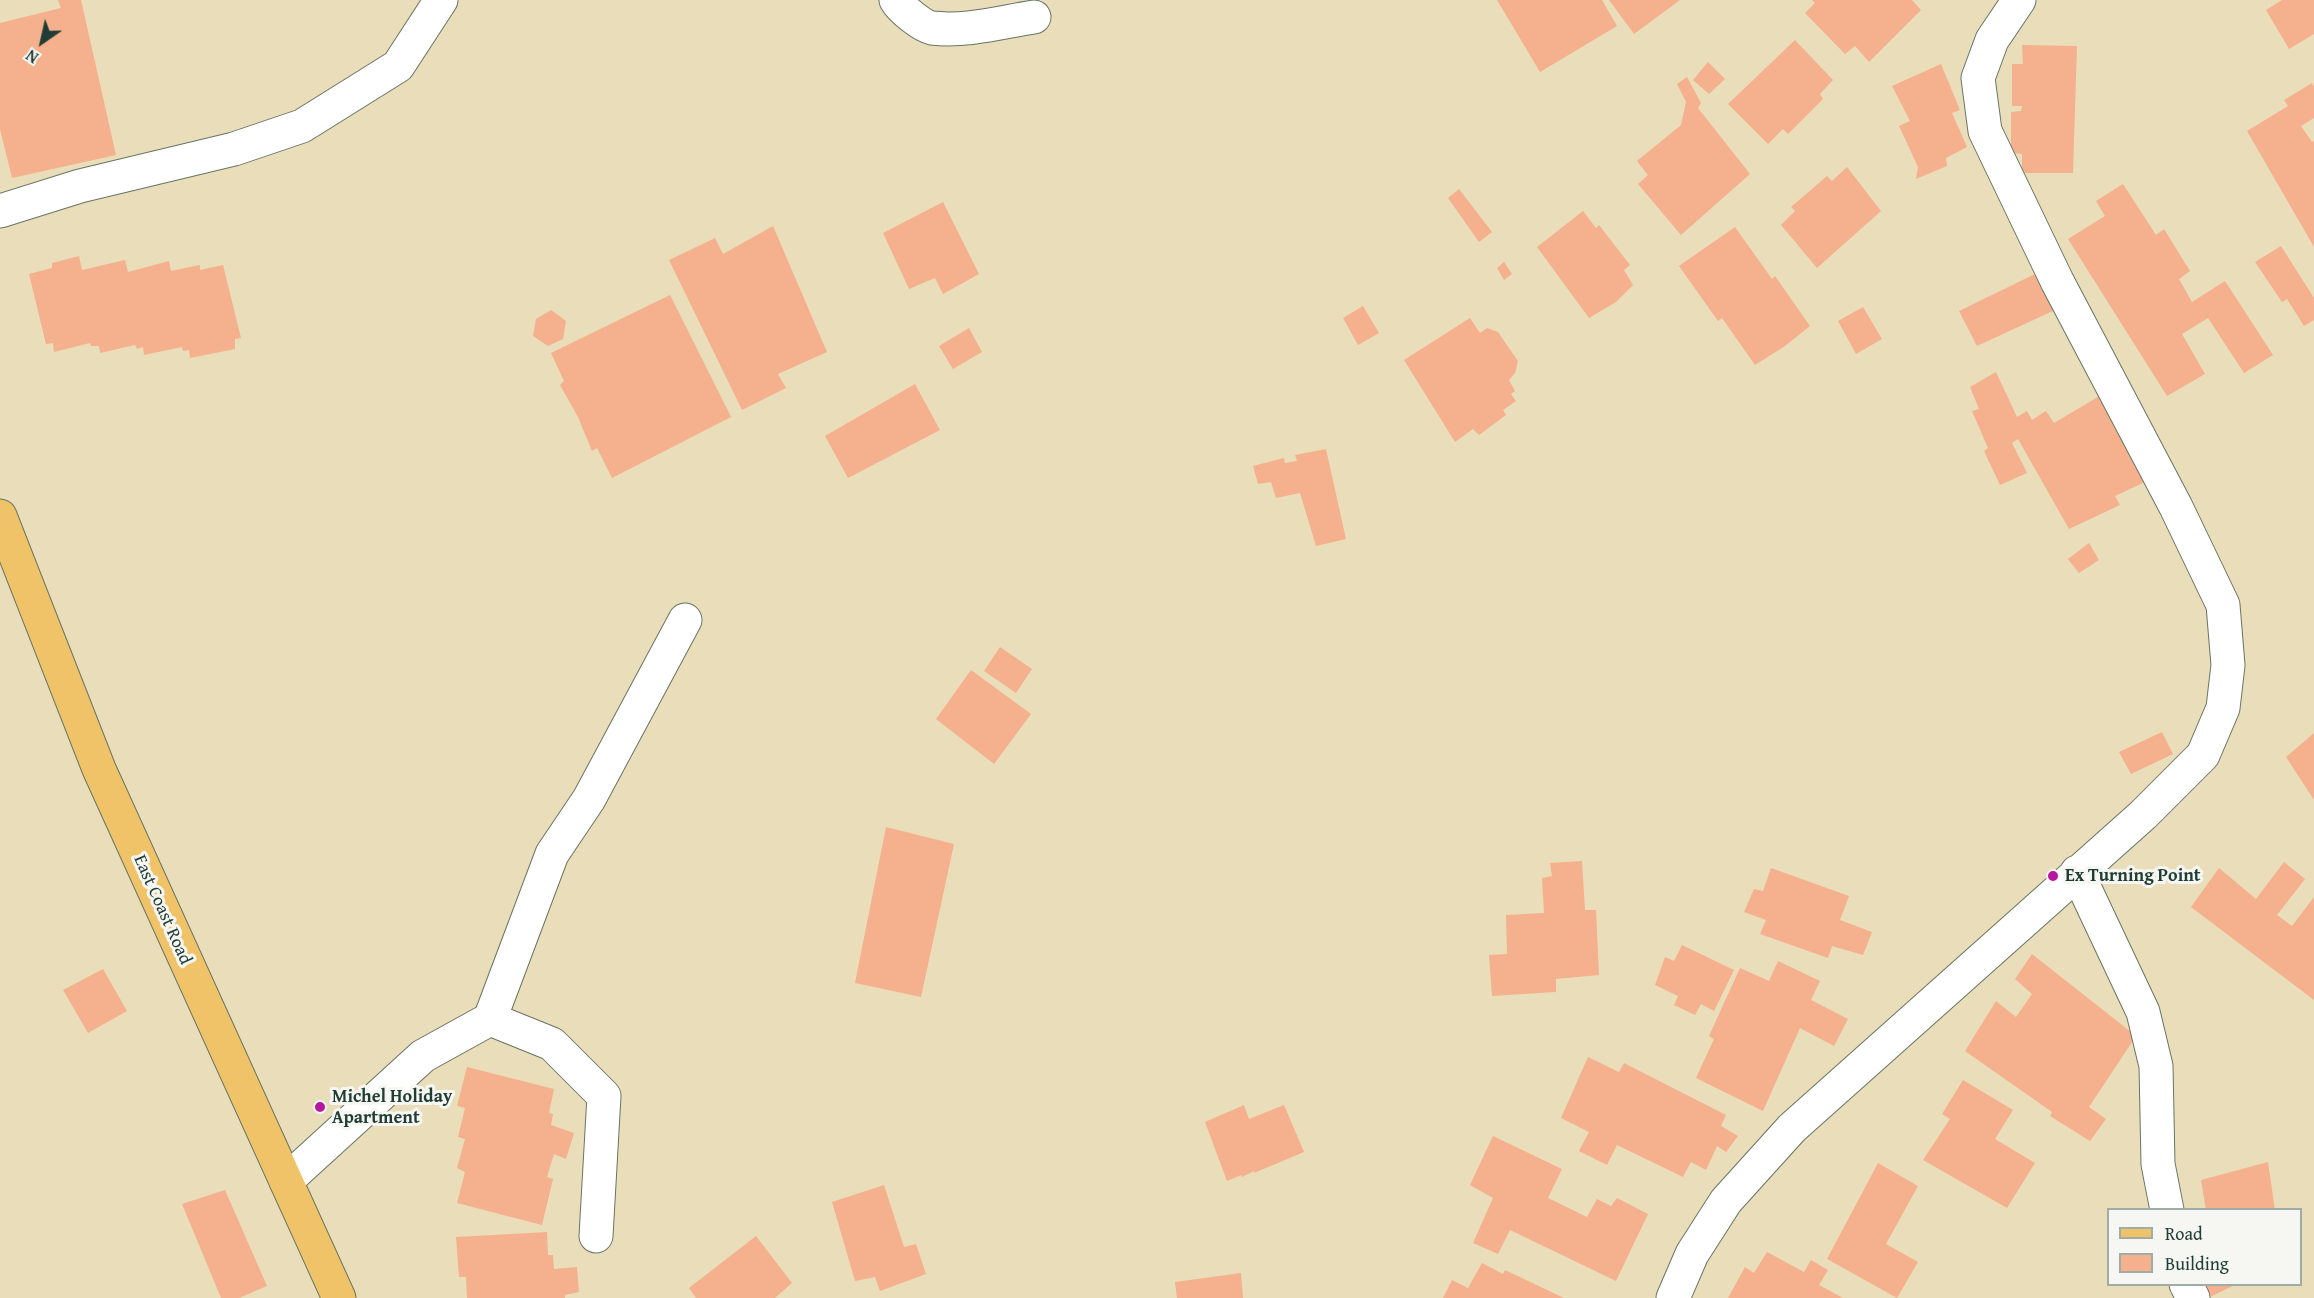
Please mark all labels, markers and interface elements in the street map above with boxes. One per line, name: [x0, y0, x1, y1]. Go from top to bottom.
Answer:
north arrow: [12, 12, 72, 72]
text: N: [21, 44, 43, 70]
street label: East Coast Road: [128, 852, 196, 968]
place label: Ex Turning Point: [2065, 865, 2201, 887]
marker: Ex Turning Point: [2046, 869, 2060, 883]
place label: Michel Holiday Apartment: [332, 1086, 452, 1128]
marker: Michel Holiday Apartment: [313, 1100, 327, 1114]
legend: [2107, 1208, 2302, 1286]
text: Road: [2165, 1220, 2203, 1247]
text: Building: [2165, 1250, 2229, 1277]

